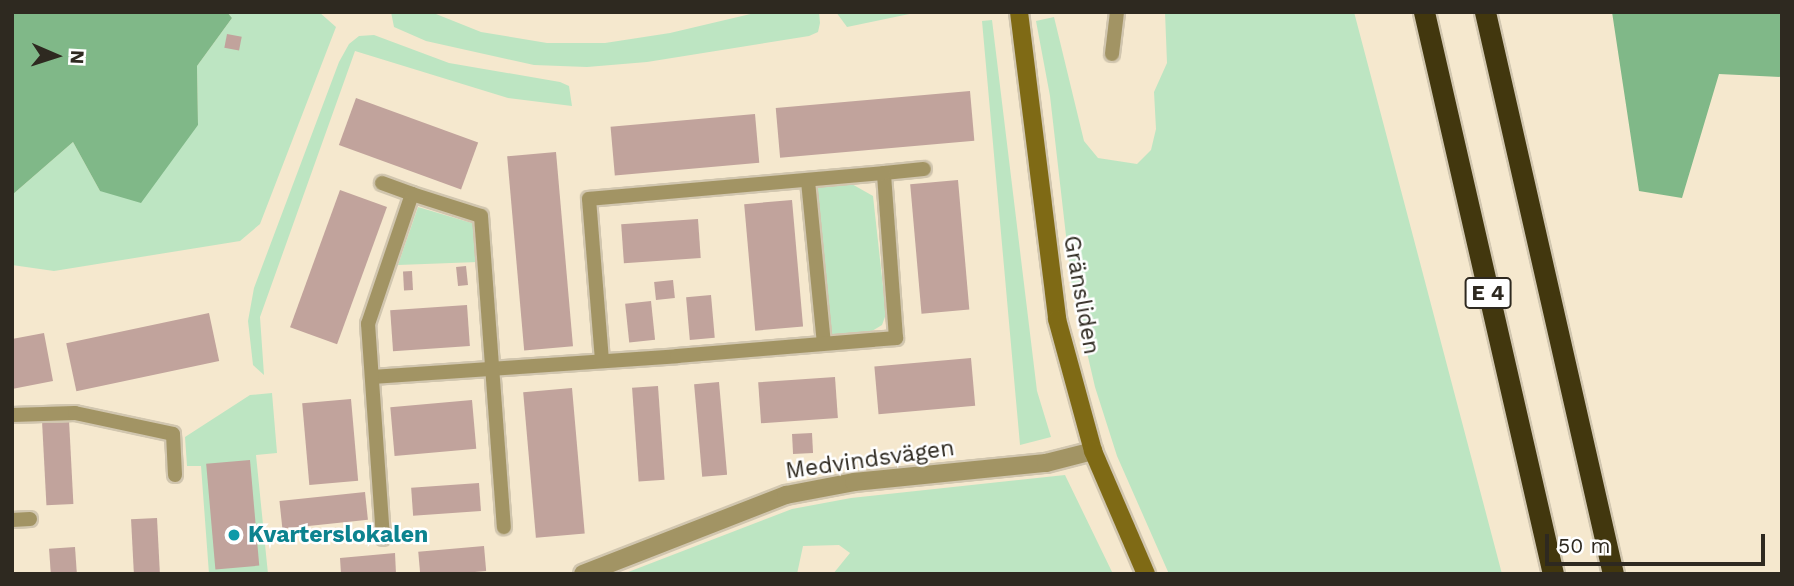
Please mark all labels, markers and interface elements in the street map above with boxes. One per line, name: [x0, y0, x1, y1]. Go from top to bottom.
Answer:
north arrow: [21, 21, 91, 91]
text: N: [66, 49, 89, 65]
street label: Gränsliden: [1057, 233, 1105, 357]
road number: E 4: [1464, 276, 1512, 310]
street label: Medvindsvägen: [784, 434, 956, 486]
scale bar: [1549, 520, 1770, 564]
place label: Kvarterslokalen: [248, 521, 428, 549]
marker: Kvarterslokalen: [226, 527, 242, 543]
text: 50 m: [1558, 533, 1610, 558]

